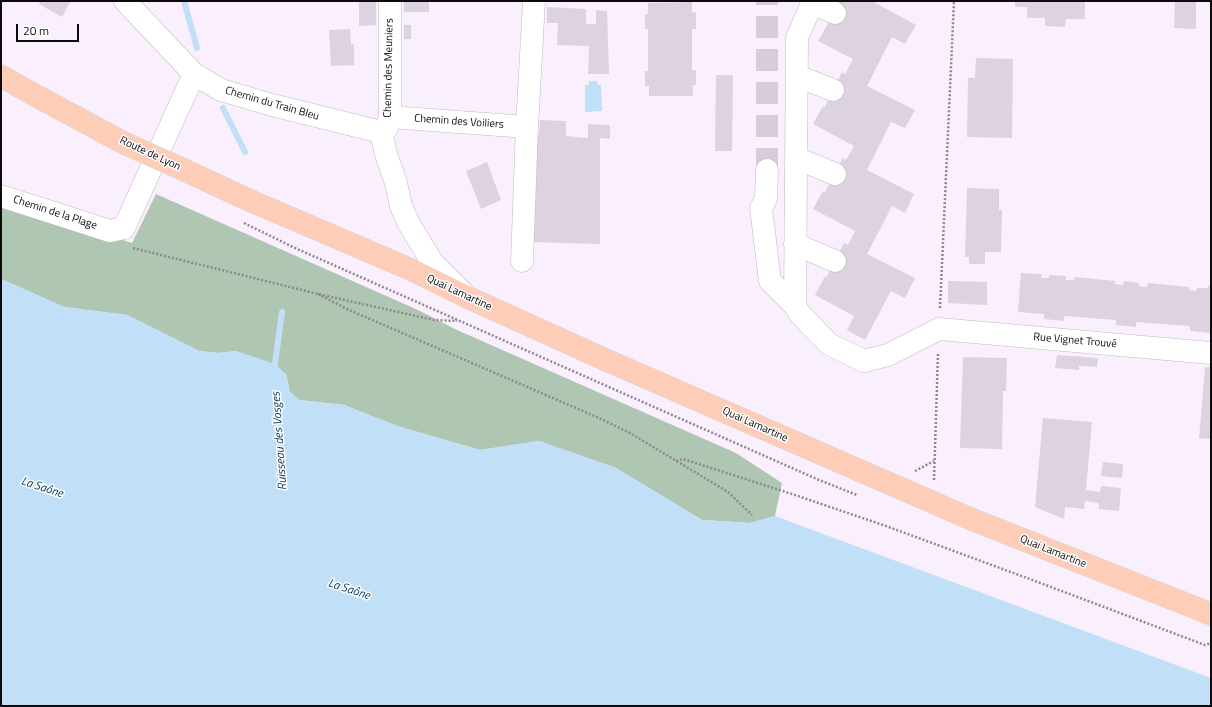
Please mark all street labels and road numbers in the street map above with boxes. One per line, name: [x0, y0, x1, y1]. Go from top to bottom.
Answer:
street label: Chemin des Meuniers: [382, 18, 396, 118]
street label: Chemin du Train Bleu: [224, 84, 320, 124]
street label: Chemin des Voiliers: [414, 112, 504, 132]
street label: Route de Lyon: [117, 134, 183, 174]
street label: Chemin de la Plage: [11, 193, 99, 233]
street label: Quai Lamartine: [424, 272, 494, 314]
street label: Rue Vignet Trouvé: [1033, 331, 1117, 351]
street label: Quai Lamartine: [720, 405, 790, 445]
street label: Quai Lamartine: [1018, 533, 1088, 571]

